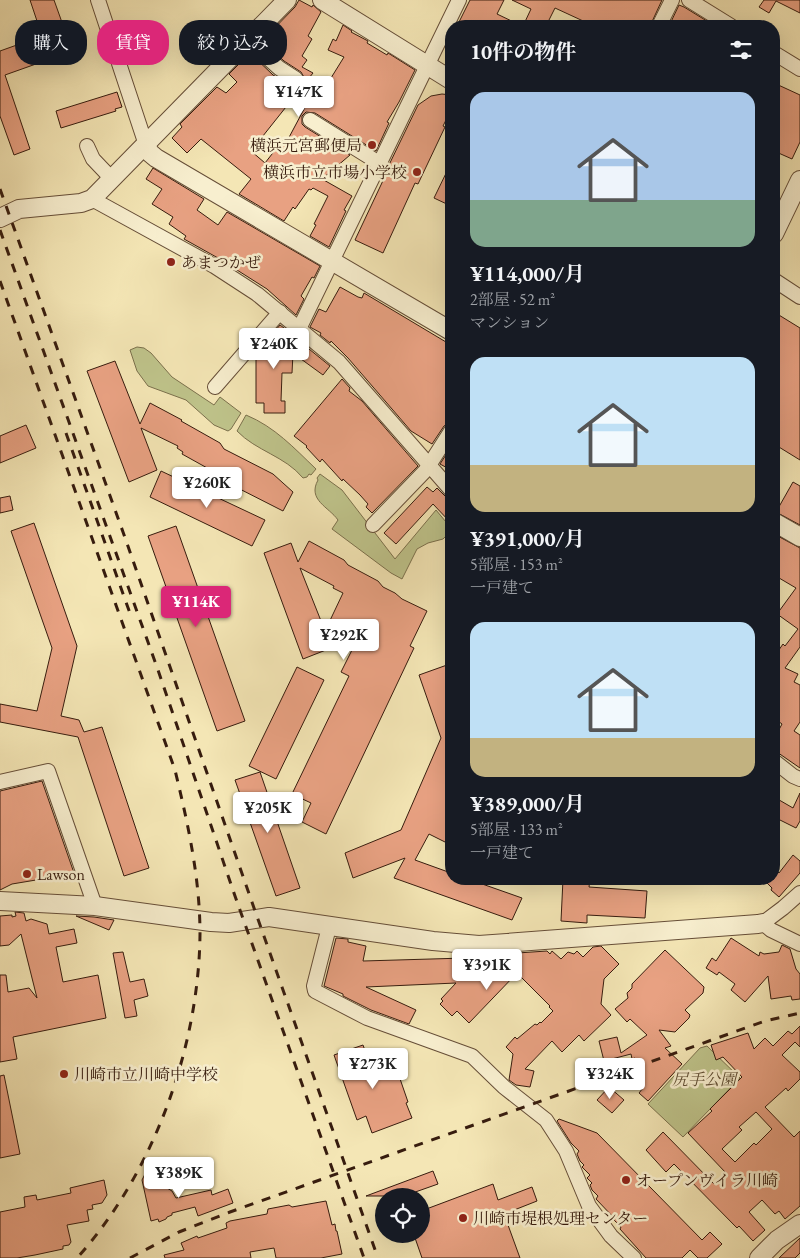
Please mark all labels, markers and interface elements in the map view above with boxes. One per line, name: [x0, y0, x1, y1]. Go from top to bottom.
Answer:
chip: 購入: [15, 20, 87, 65]
chip: 賃貸: [97, 20, 169, 65]
chip: 絞り込み: [179, 20, 287, 65]
icon: filters: [727, 36, 755, 64]
text: 10件の物件: [470, 38, 576, 65]
pin: ¥147K: [264, 76, 334, 118]
text: ¥147K: [275, 81, 323, 102]
icon: home: [568, 125, 658, 215]
place label: 横浜元宮郵便局: [250, 135, 362, 156]
marker: 横浜元宮郵便局: [366, 139, 378, 151]
place label: 横浜市立市場小学校: [263, 162, 407, 183]
marker: 横浜市立市場小学校: [411, 166, 423, 178]
place label: あまつかぜ: [181, 252, 261, 273]
marker: あまつかぜ: [165, 256, 177, 268]
text: ¥114,000/月: [470, 260, 585, 287]
text: 2部屋 · 52 m²: [470, 289, 555, 310]
text: マンション: [470, 312, 549, 333]
pin: ¥240K: [239, 328, 309, 370]
text: ¥240K: [250, 333, 298, 354]
icon: home: [568, 390, 658, 480]
pin: ¥260K: [172, 466, 242, 509]
text: ¥260K: [183, 472, 231, 493]
text: ¥391,000/月: [470, 525, 585, 552]
text: 5部屋 · 153 m²: [470, 554, 563, 575]
text: 一戸建て: [470, 577, 534, 598]
pin: ¥114K: [161, 586, 231, 628]
text: ¥114K: [172, 591, 220, 612]
pin: ¥292K: [309, 618, 379, 661]
text: ¥292K: [320, 624, 368, 645]
icon: home: [568, 655, 658, 745]
text: ¥389,000/月: [470, 790, 585, 817]
pin: ¥205K: [233, 792, 303, 834]
text: ¥205K: [244, 797, 292, 818]
text: 5部屋 · 133 m²: [470, 819, 563, 840]
text: 一戸建て: [470, 842, 534, 863]
place label: Lawson: [37, 864, 85, 885]
marker: Lawson: [21, 868, 33, 880]
pin: ¥391K: [452, 948, 522, 991]
text: ¥391K: [463, 954, 511, 975]
pin: ¥273K: [338, 1048, 408, 1090]
text: ¥273K: [349, 1053, 397, 1074]
pin: ¥324K: [575, 1058, 645, 1100]
text: ¥324K: [586, 1063, 634, 1084]
place label: 川崎市立川崎中学校: [74, 1064, 218, 1085]
marker: 川崎市立川崎中学校: [58, 1068, 70, 1080]
park label: 尻手公園: [672, 1069, 739, 1090]
pin: ¥389K: [144, 1156, 214, 1199]
text: ¥389K: [155, 1162, 203, 1183]
place label: オープンヴイラ川崎: [636, 1170, 778, 1191]
marker: オープンヴイラ川崎: [620, 1174, 632, 1186]
map controls: [375, 1188, 430, 1243]
button: locate: [375, 1188, 430, 1243]
place label: 川崎市堤根処理センター: [473, 1208, 648, 1229]
marker: 川崎市堤根処理センター: [457, 1212, 469, 1224]

